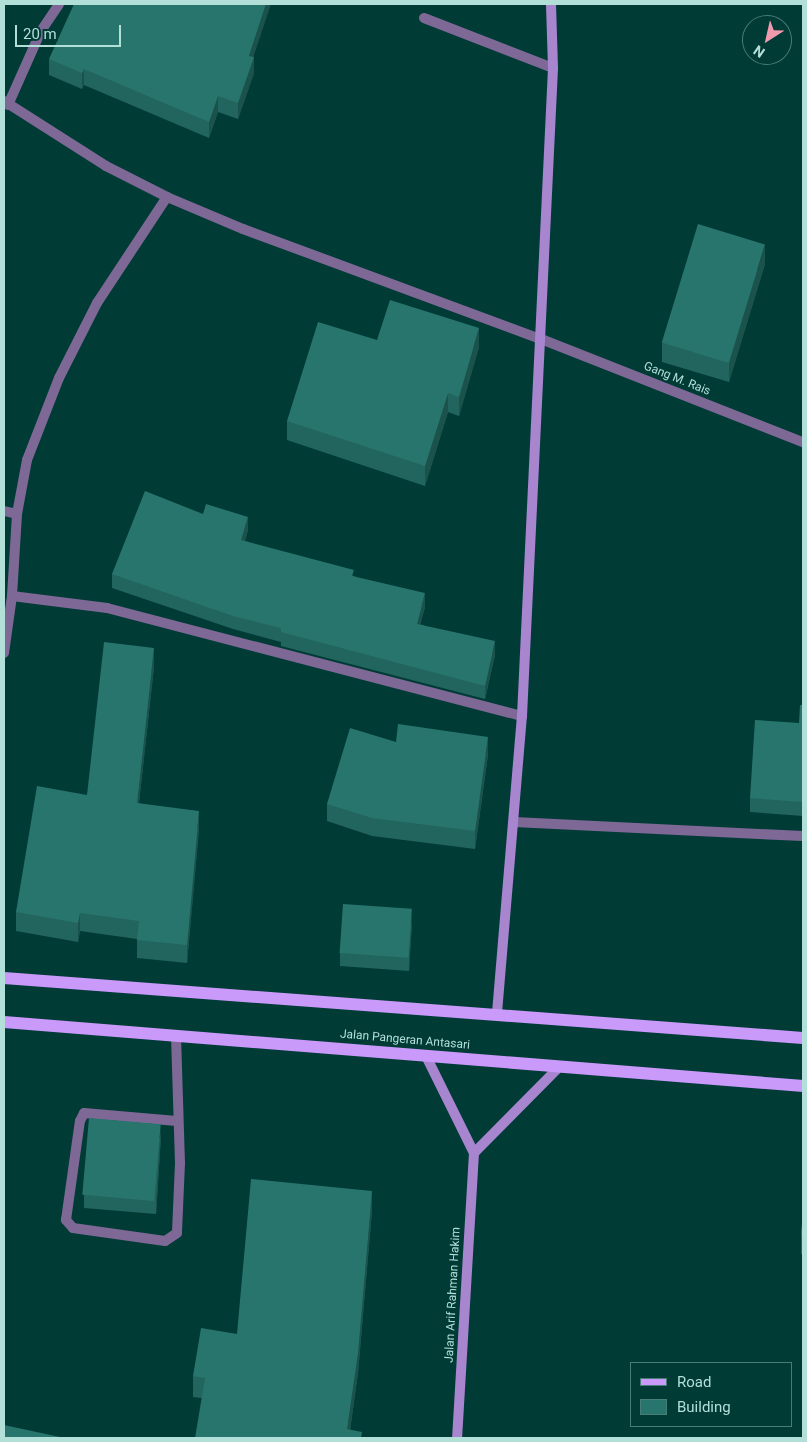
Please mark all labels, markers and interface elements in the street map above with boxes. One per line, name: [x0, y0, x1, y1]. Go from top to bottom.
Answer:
scale bar: [18, 15, 124, 47]
north arrow: [742, 15, 792, 65]
text: 20 m: [23, 25, 57, 43]
text: N: [750, 42, 768, 61]
street label: Gang M. Rais: [642, 359, 712, 399]
street label: Jalan Pangeran Antasari: [339, 1027, 471, 1053]
street label: Jalan Arif Rahman Hakim: [442, 1227, 464, 1363]
legend: [630, 1362, 792, 1427]
text: Road: [677, 1373, 711, 1391]
text: Building: [677, 1398, 731, 1416]

